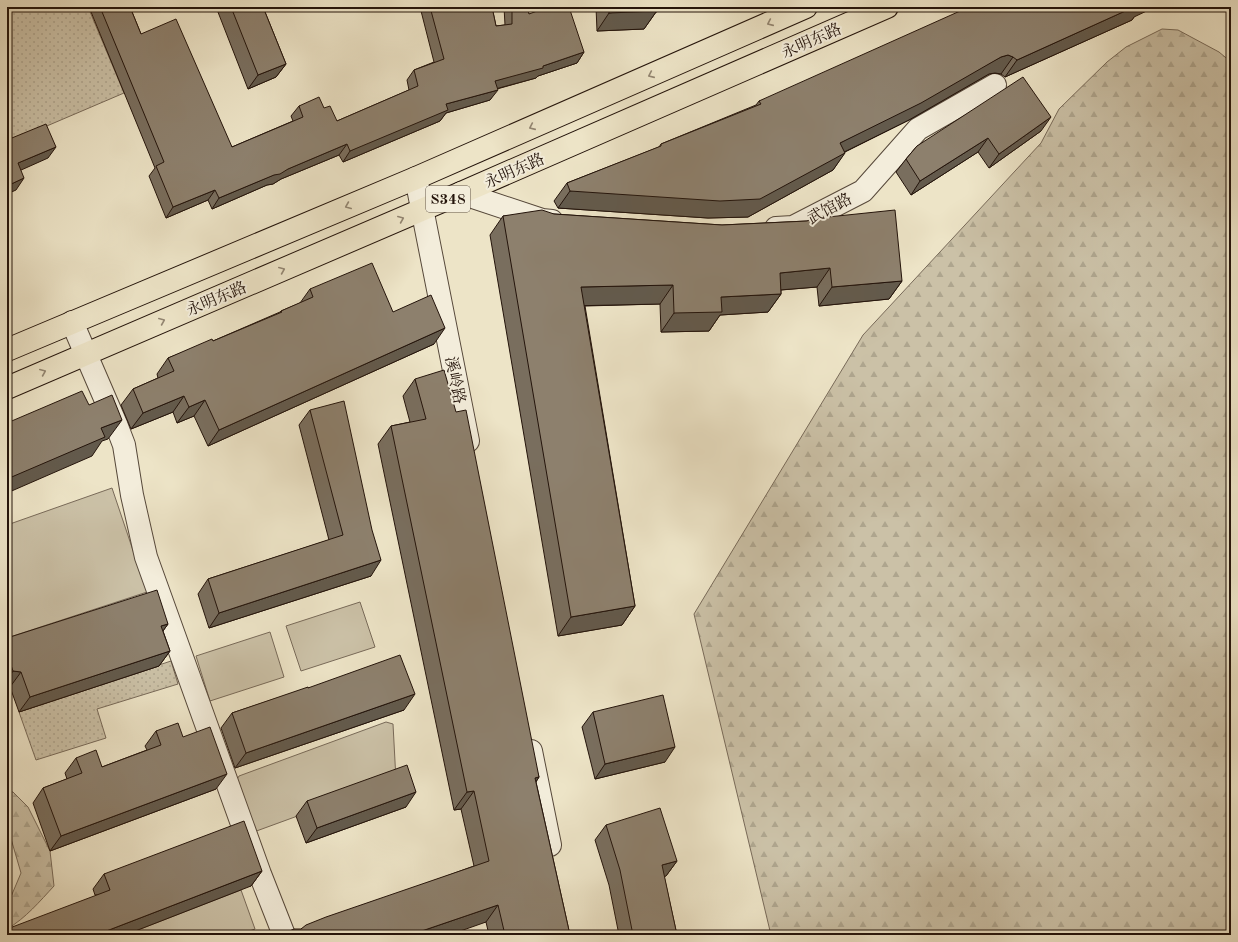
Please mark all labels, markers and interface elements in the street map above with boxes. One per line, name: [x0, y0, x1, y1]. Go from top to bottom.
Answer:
one-way arrow: [767, 18, 774, 26]
street label: 永明东路: [779, 20, 844, 62]
one-way arrow: [648, 70, 655, 78]
one-way arrow: [529, 122, 536, 130]
street label: 永明东路: [482, 150, 547, 192]
road number: S348: [426, 186, 470, 212]
street label: 武馆路: [804, 190, 855, 228]
one-way arrow: [345, 201, 353, 209]
one-way arrow: [398, 215, 405, 223]
one-way arrow: [277, 267, 285, 275]
street label: 永明东路: [183, 278, 249, 320]
one-way arrow: [158, 318, 166, 326]
street label: 溪岭路: [442, 355, 468, 405]
one-way arrow: [39, 369, 46, 377]

